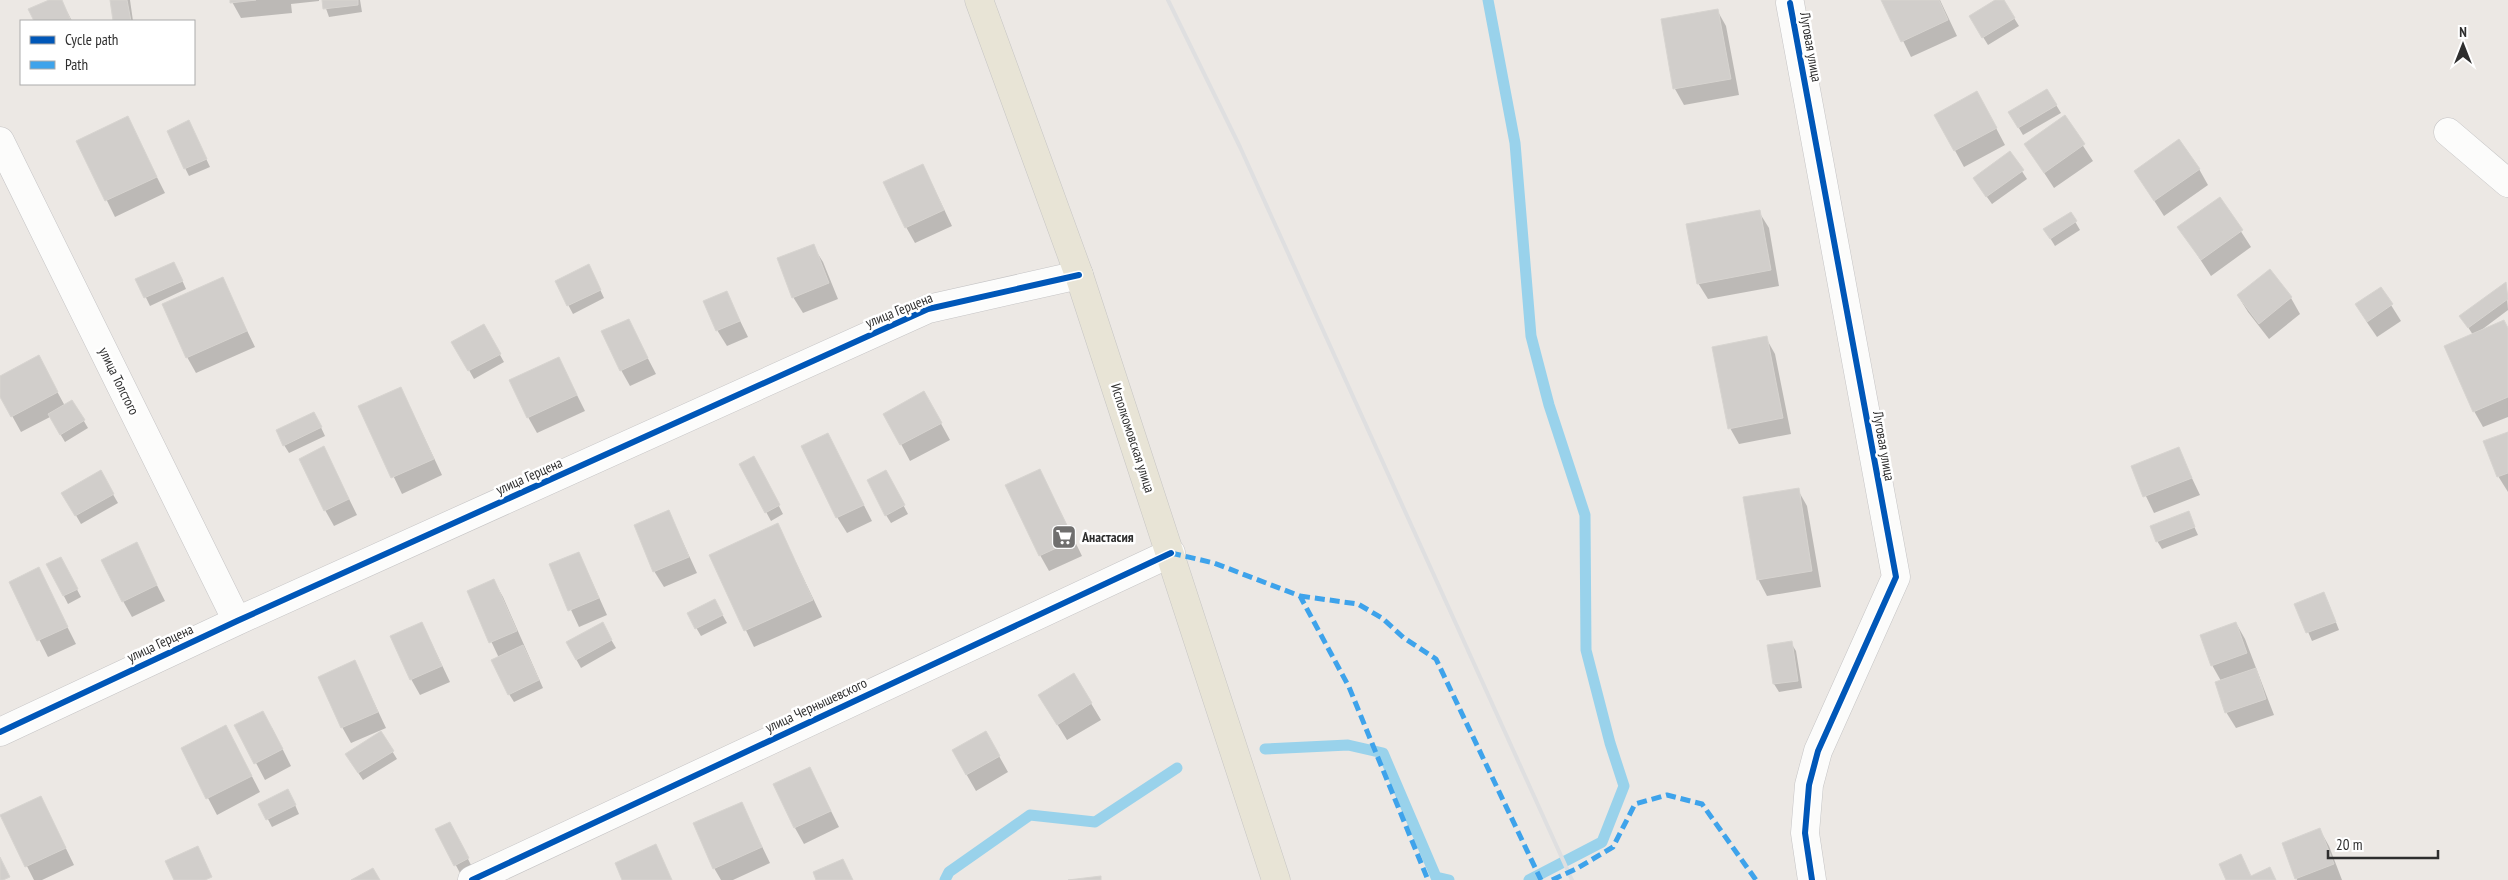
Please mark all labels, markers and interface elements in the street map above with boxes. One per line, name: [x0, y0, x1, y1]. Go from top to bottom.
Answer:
street label: Луговая улица: [1796, 10, 1826, 83]
legend: [20, 20, 195, 85]
north arrow: [2438, 20, 2488, 70]
text: N: [2459, 23, 2467, 41]
text: Cycle path: [65, 30, 118, 49]
text: Path: [65, 55, 88, 74]
street label: улица Герцена: [863, 288, 935, 332]
street label: улица Толстого: [95, 344, 143, 418]
street label: Исполкомовская улица: [1107, 381, 1159, 495]
street label: Луговая улица: [1869, 409, 1899, 482]
street label: улица Герцена: [493, 453, 565, 499]
supermarket icon: Анастасия: [1051, 524, 1077, 550]
place label: Анастасия: [1081, 528, 1134, 546]
street label: улица Герцена: [124, 620, 196, 666]
street label: улица Чернышевского: [762, 674, 870, 736]
scale bar: [2328, 828, 2438, 860]
text: 20 m: [2336, 835, 2362, 854]

